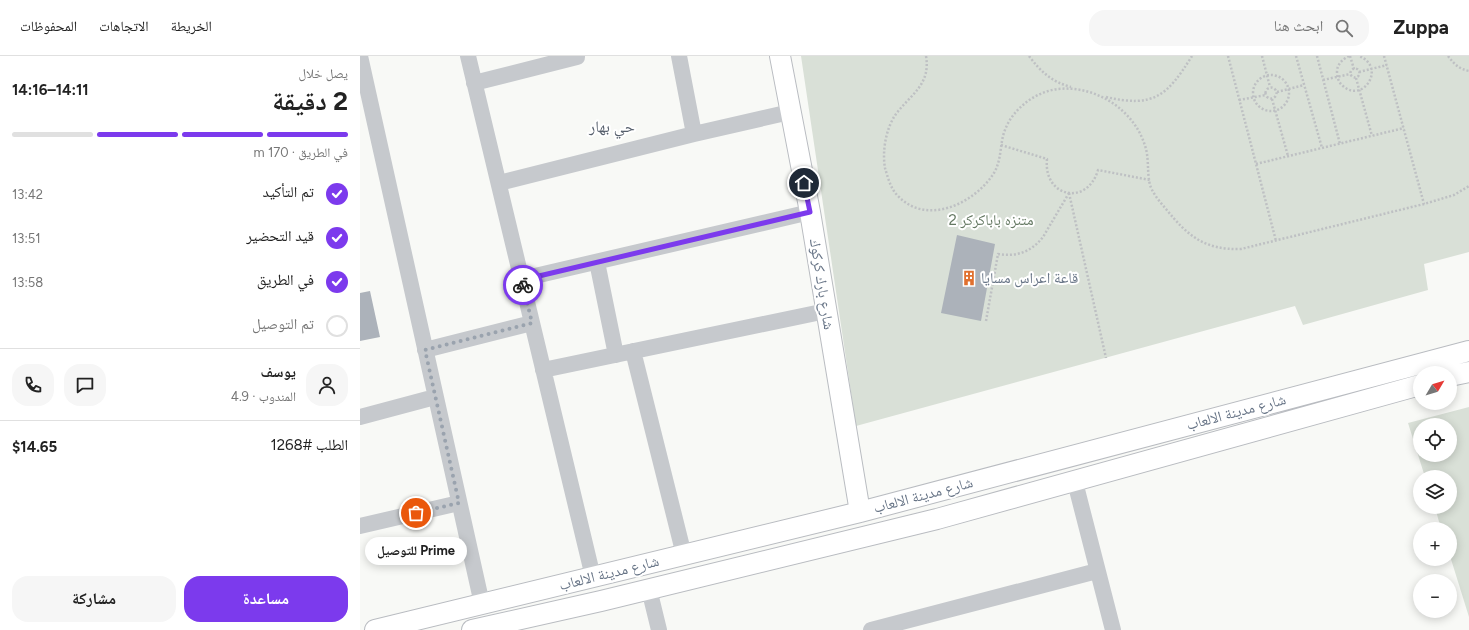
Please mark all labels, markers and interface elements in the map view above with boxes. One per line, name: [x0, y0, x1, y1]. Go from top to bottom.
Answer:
search box: [1089, 10, 1369, 46]
text: Zuppa: [1393, 16, 1449, 39]
text: ابحث هنا: [1274, 17, 1323, 35]
icon: search: [1333, 17, 1355, 39]
text: المحفوظات: [20, 18, 77, 35]
text: الاتجاهات: [99, 18, 149, 35]
text: الخريطة: [171, 18, 212, 35]
text: يصل خلال: [299, 66, 348, 81]
text: 14:11–14:16: [12, 81, 89, 99]
text: 2 دقيقة: [272, 85, 348, 117]
district label: حي بهار: [588, 117, 635, 139]
text: في الطريق · 170 m: [254, 145, 348, 160]
pin: [787, 166, 821, 200]
icon: home: [793, 172, 815, 194]
text: تم التأكيد: [263, 183, 314, 201]
icon: check: [326, 183, 348, 205]
text: 13:42: [12, 187, 43, 202]
park label: متنزه باباكركر 2: [948, 211, 1034, 229]
text: قيد التحضير: [246, 227, 314, 245]
icon: check: [326, 227, 348, 249]
text: 13:51: [12, 231, 41, 246]
street label: شارع بارك كركوك: [805, 237, 838, 331]
courier: [503, 265, 543, 305]
building icon: قاعة اعراس مسايا: [960, 269, 978, 287]
place label: قاعة اعراس مسايا: [981, 269, 1078, 288]
text: في الطريق: [257, 271, 314, 289]
icon: check: [326, 271, 348, 293]
icon: bike: [512, 274, 534, 296]
text: 13:58: [12, 275, 43, 290]
text: تم التوصيل: [252, 315, 314, 333]
text: يوسف: [261, 363, 296, 381]
button: phone: [12, 364, 54, 406]
button: chat: [64, 364, 106, 406]
button: person: [306, 364, 348, 406]
north arrow: [1413, 366, 1457, 410]
map controls: [1413, 366, 1457, 618]
text: المندوب · 4.9: [231, 389, 296, 404]
street label: شارع مدينة الالعاب: [1184, 390, 1288, 435]
button: locate: [1413, 418, 1457, 462]
text: الطلب #1268: [270, 436, 348, 454]
text: $14.65: [12, 438, 57, 456]
button: layers: [1413, 470, 1457, 514]
street label: شارع مدينة الالعاب: [871, 473, 975, 518]
pin: [399, 496, 433, 530]
icon: bag: [405, 502, 427, 524]
button: +: [1413, 522, 1457, 566]
callout: Prime للتوصيل: [365, 537, 467, 565]
text: Prime للتوصيل: [377, 543, 455, 558]
street label: شارع مدينة الالعاب: [557, 552, 661, 595]
button: −: [1413, 574, 1457, 618]
button: مشاركة: [12, 576, 176, 622]
button: مساعدة: [184, 576, 348, 622]

